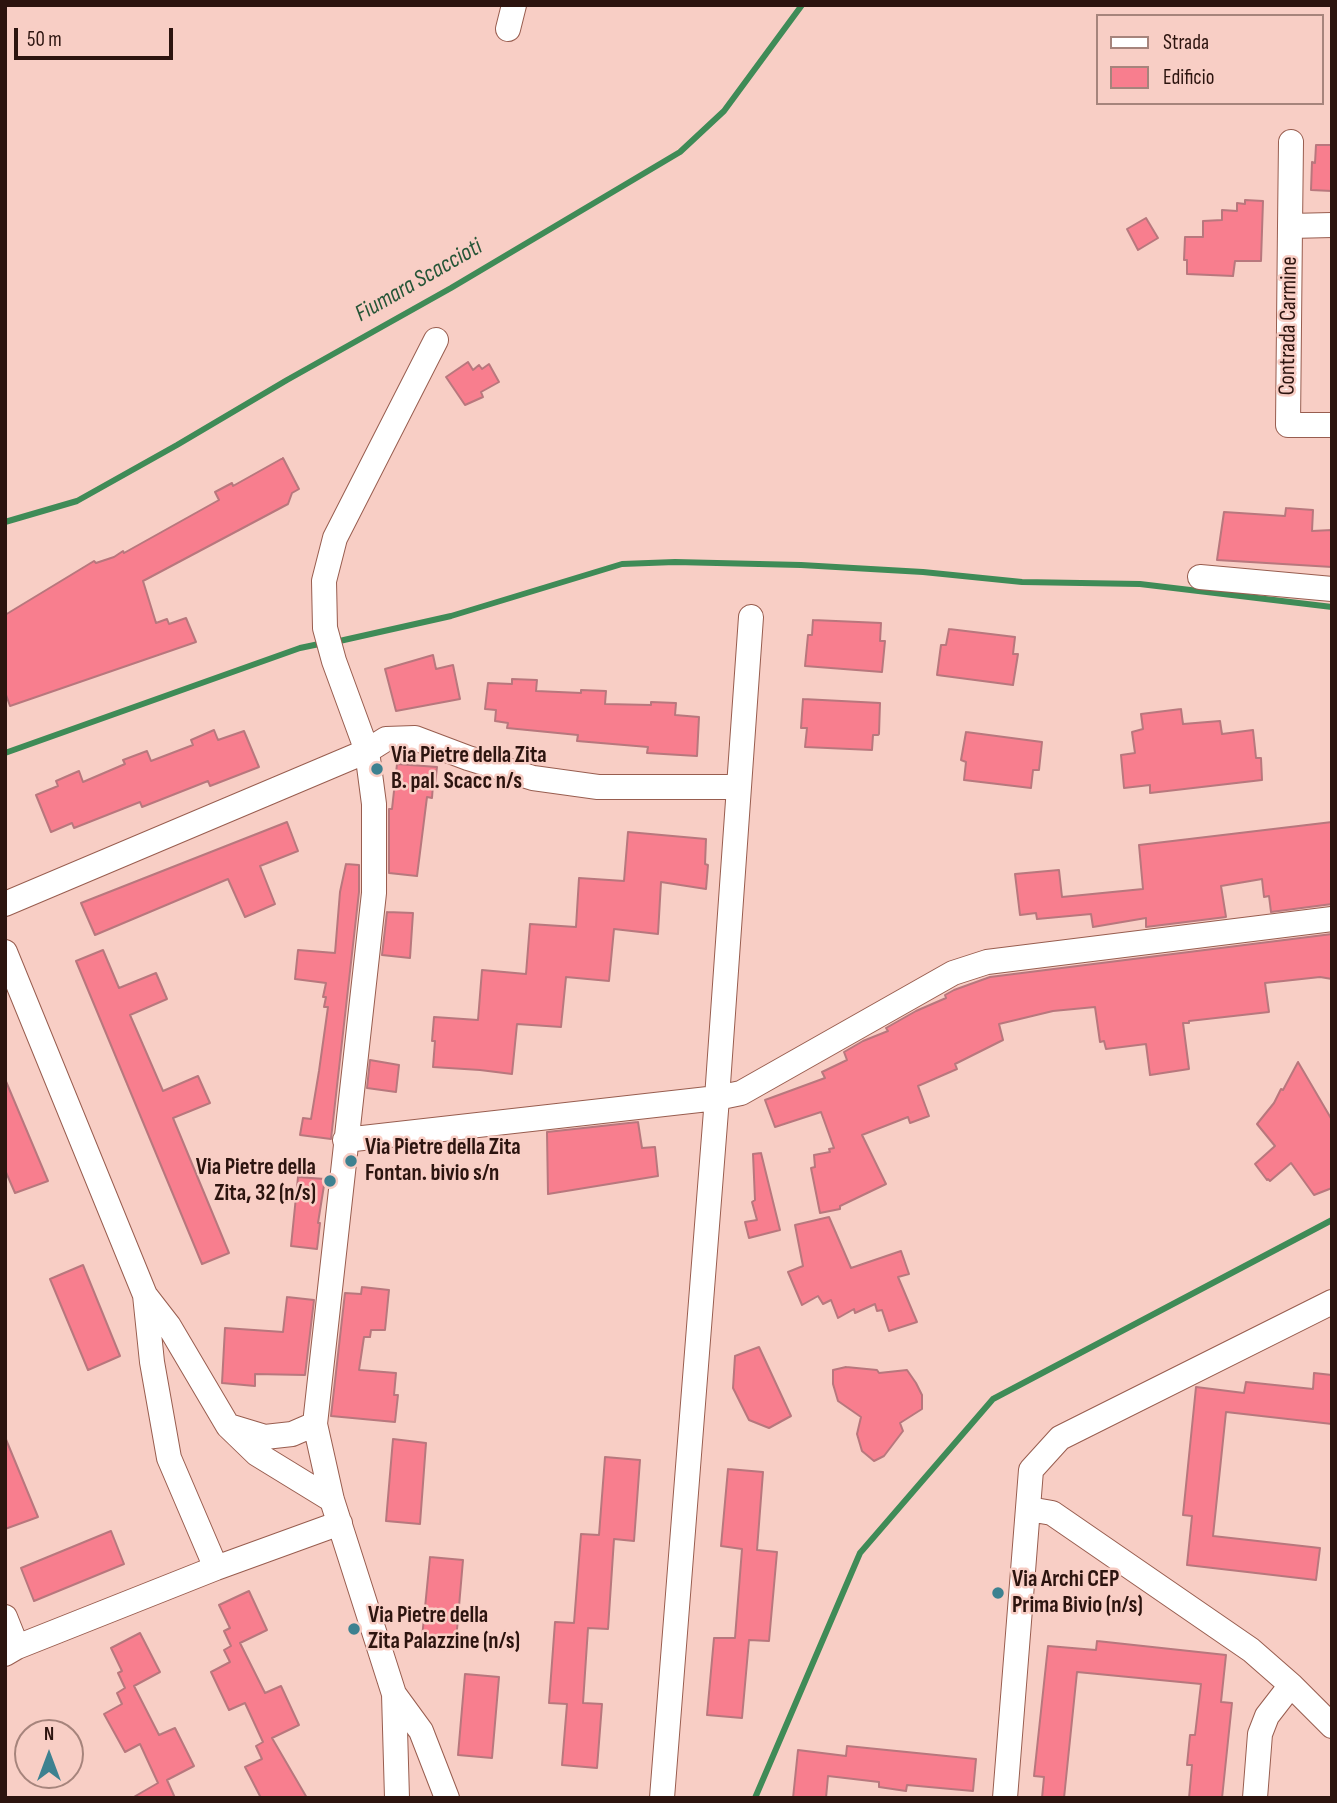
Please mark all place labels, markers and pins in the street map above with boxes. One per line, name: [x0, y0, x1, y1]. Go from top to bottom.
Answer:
place label: Via Pietre della Zita B. pal. Scacc n/s: [391, 742, 547, 796]
marker: Via Pietre della Zita B. pal. Scacc n/s: [369, 761, 385, 777]
place label: Via Pietre della Zita Fontan. bivio s/n: [365, 1134, 521, 1188]
marker: Via Pietre della Zita Fontan. bivio s/n: [343, 1153, 359, 1169]
place label: Via Pietre della Zita, 32 (n/s): [196, 1154, 316, 1208]
marker: Via Pietre della Zita, 32 (n/s): [322, 1173, 338, 1189]
place label: Via Archi CEP Prima Bivio (n/s): [1012, 1566, 1143, 1620]
marker: Via Archi CEP Prima Bivio (n/s): [990, 1585, 1006, 1601]
place label: Via Pietre della Zita Palazzine (n/s): [368, 1602, 520, 1656]
marker: Via Pietre della Zita Palazzine (n/s): [346, 1621, 362, 1637]

